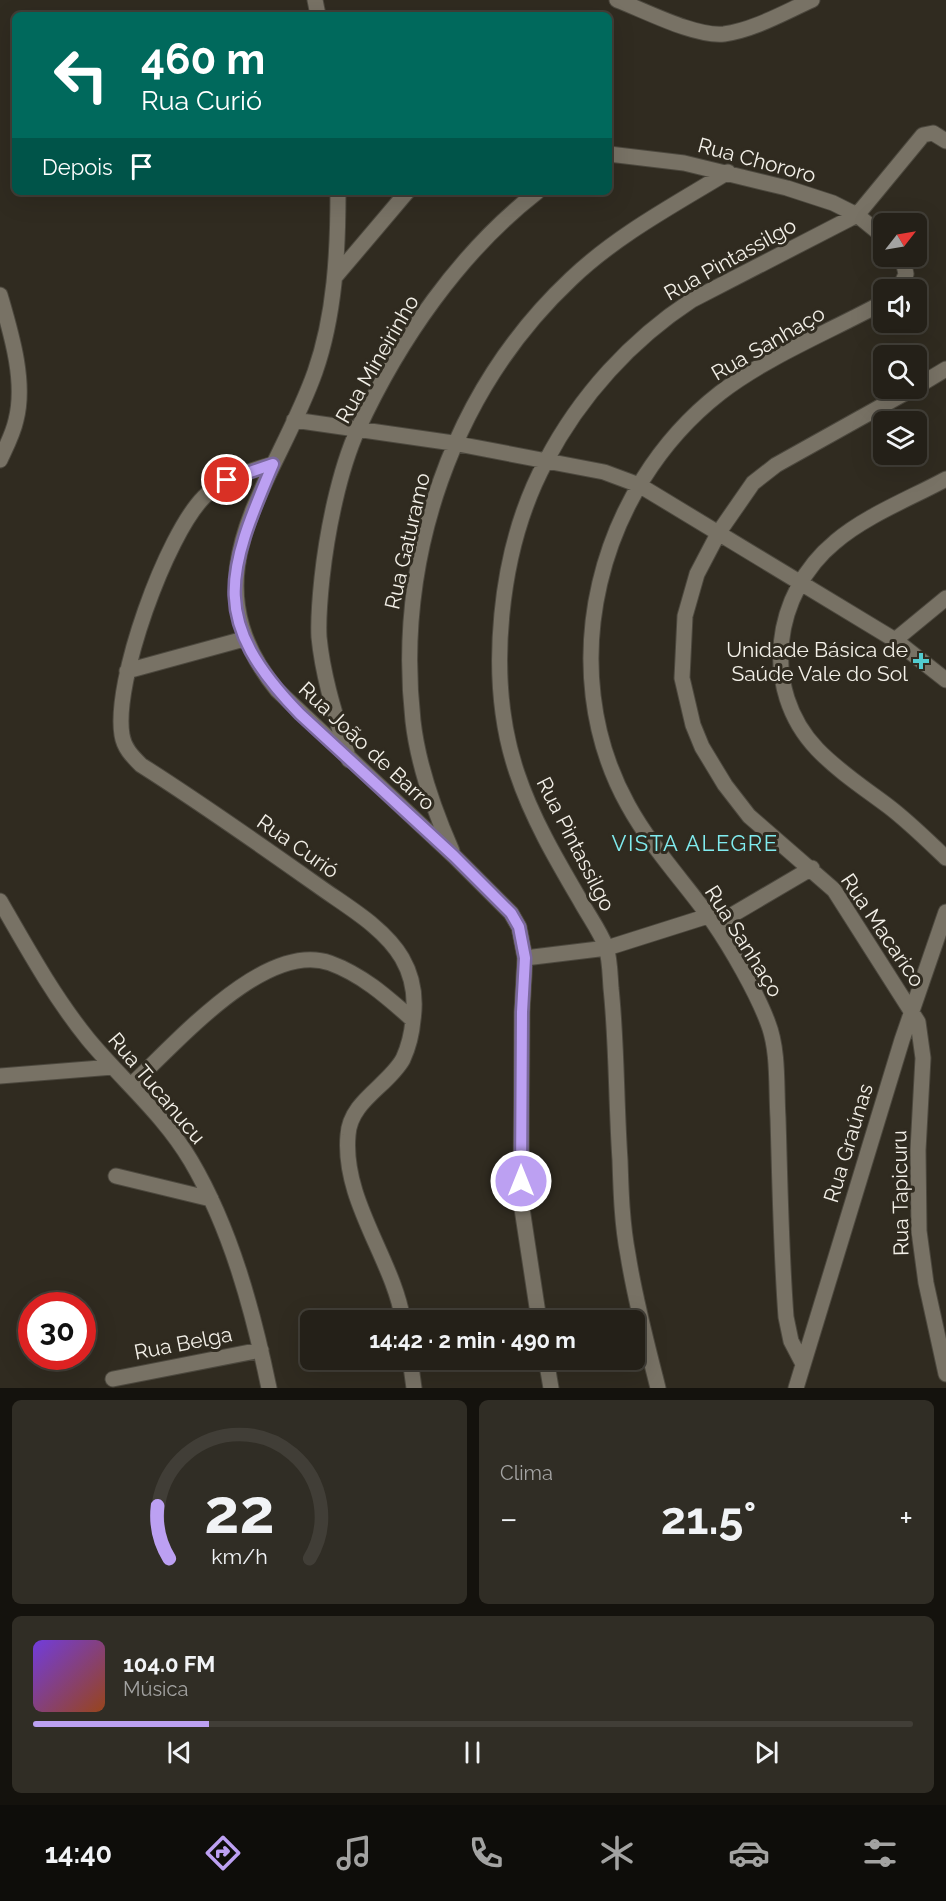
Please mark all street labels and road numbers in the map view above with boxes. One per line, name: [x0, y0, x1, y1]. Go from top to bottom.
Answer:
street label: Rua Chororo: [695, 132, 819, 188]
street label: Rua Pintassilgo: [660, 212, 800, 306]
street label: Rua Mineirinho: [330, 290, 424, 428]
street label: Rua Sanhaço: [707, 300, 829, 386]
street label: Rua Gaturamo: [379, 470, 435, 612]
street label: Rua João de Barro: [294, 676, 440, 816]
street label: Rua Pintassilgo: [531, 773, 621, 915]
street label: Rua Curió: [252, 809, 344, 883]
street label: Rua Macarico: [836, 869, 930, 991]
street label: Rua Sanhaço: [700, 881, 788, 1001]
street label: Rua Tucanucu: [103, 1027, 211, 1149]
street label: Rua Graúnas: [818, 1081, 878, 1205]
street label: Rua Tapicuru: [886, 1130, 914, 1256]
street label: Rua Belga: [132, 1321, 234, 1365]

